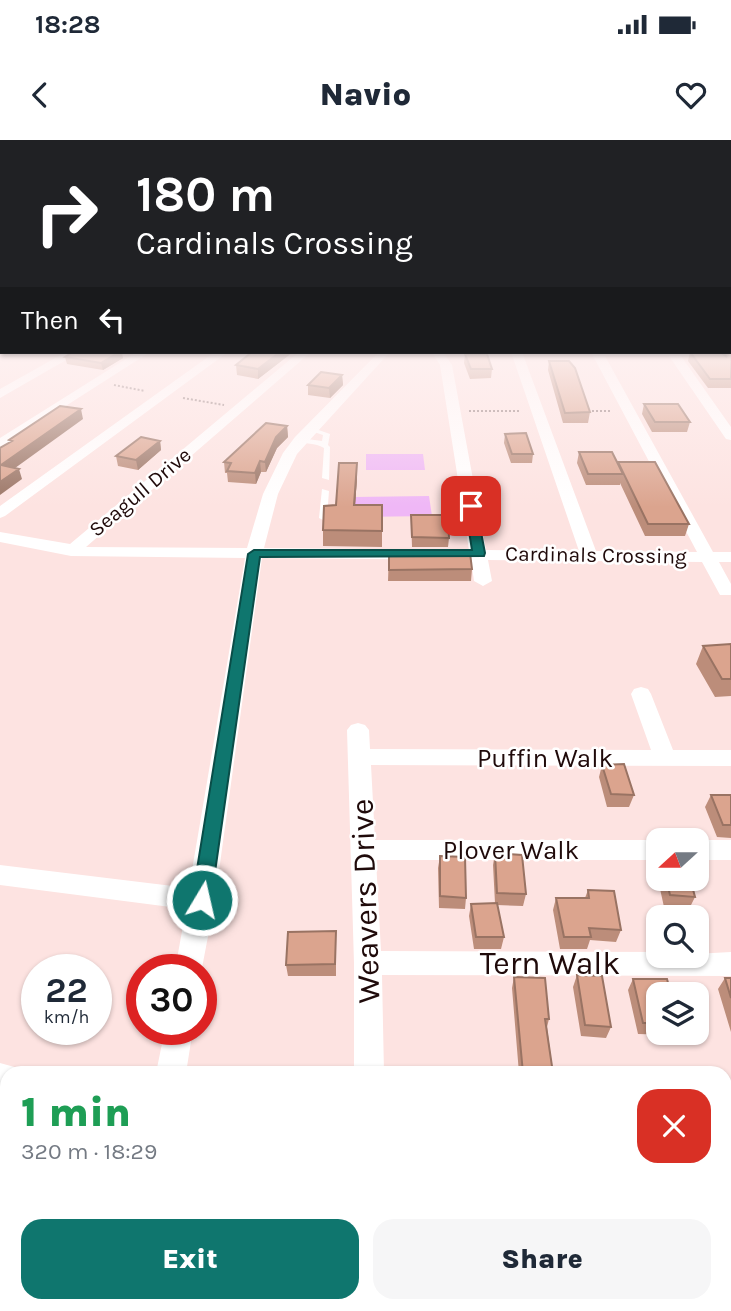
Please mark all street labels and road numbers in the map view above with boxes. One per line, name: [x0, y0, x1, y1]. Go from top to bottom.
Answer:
street label: Seagull Drive: [84, 443, 196, 541]
street label: Cardinals Crossing: [505, 541, 687, 569]
street label: Puffin Walk: [477, 743, 613, 774]
street label: Weavers Drive: [343, 798, 388, 1004]
street label: Plover Walk: [443, 835, 579, 866]
street label: Tern Walk: [480, 945, 620, 982]

